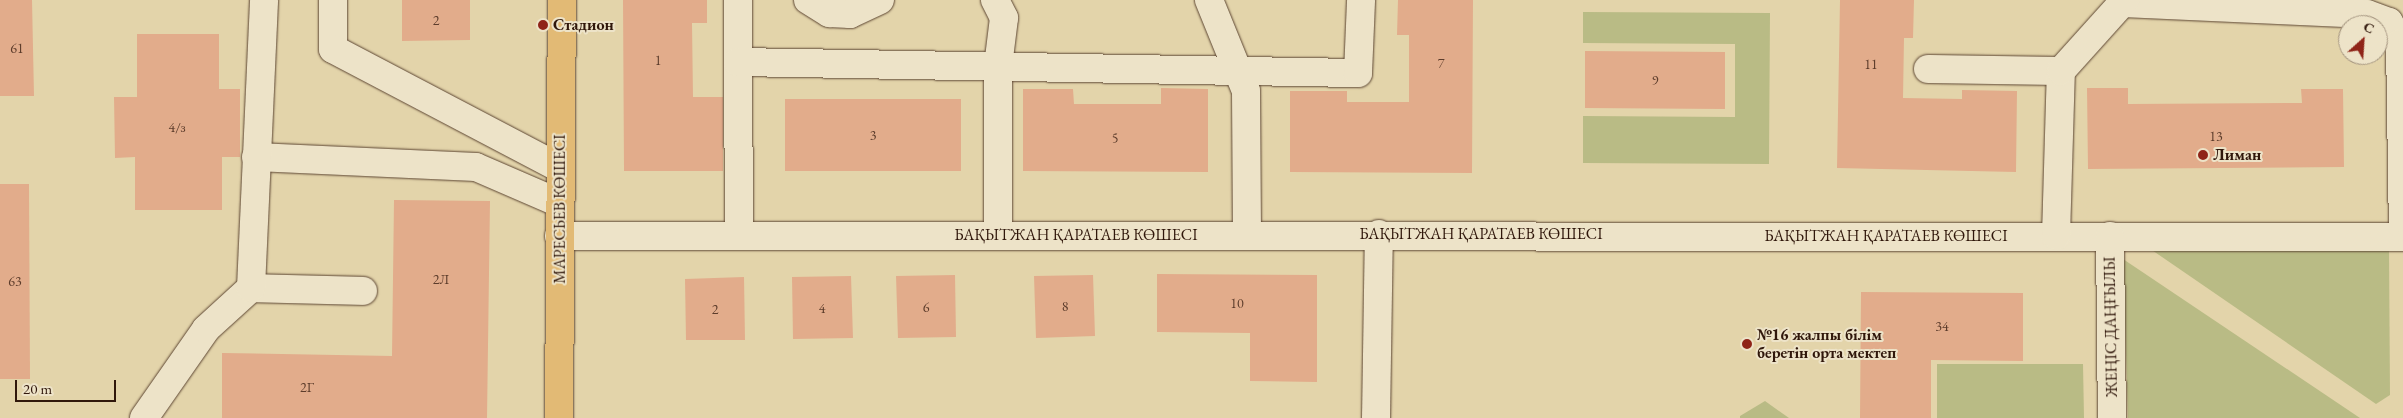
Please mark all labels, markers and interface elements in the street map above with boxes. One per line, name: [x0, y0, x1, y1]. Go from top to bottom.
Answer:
house number: 2: [433, 12, 439, 28]
place label: Стадион: [553, 15, 614, 35]
north arrow: [2338, 15, 2388, 65]
text: С: [2361, 17, 2378, 38]
marker: Стадион: [537, 19, 549, 31]
house number: 61: [10, 40, 24, 56]
house number: 1: [655, 52, 661, 68]
house number: 7: [1438, 55, 1444, 71]
house number: 11: [1864, 56, 1878, 72]
house number: 9: [1652, 72, 1658, 88]
house number: 4/з: [168, 119, 186, 135]
house number: 3: [870, 127, 876, 143]
house number: 13: [2209, 128, 2223, 144]
house number: 5: [1112, 130, 1118, 146]
street label: МАРЕСЬЕВ КӨШЕСІ: [550, 134, 570, 284]
place label: Лиман: [2213, 145, 2261, 165]
marker: Лиман: [2197, 149, 2209, 161]
street label: БАҚЫТЖАН ҚАРАТАЕВ КӨШЕСІ: [1359, 224, 1603, 244]
street label: БАҚЫТЖАН ҚАРАТАЕВ КӨШЕСІ: [954, 225, 1198, 245]
street label: БАҚЫТЖАН ҚАРАТАЕВ КӨШЕСІ: [1764, 226, 2008, 246]
street label: ЖЕҢІС ДАҢҒЫЛЫ: [2100, 257, 2122, 397]
house number: 2Л: [433, 271, 449, 287]
house number: 63: [8, 273, 22, 289]
house number: 10: [1230, 295, 1244, 311]
house number: 8: [1062, 298, 1068, 314]
house number: 6: [923, 299, 929, 315]
house number: 4: [819, 300, 825, 316]
house number: 2: [712, 301, 718, 317]
house number: 34: [1935, 318, 1949, 334]
place label: №16 жалпы білім беретін орта мектеп: [1757, 325, 1896, 363]
marker: №16 жалпы білім беретін орта мектеп: [1741, 338, 1753, 350]
scale bar: [18, 370, 119, 402]
text: 20 m: [23, 379, 52, 398]
house number: 2Г: [300, 379, 314, 395]

